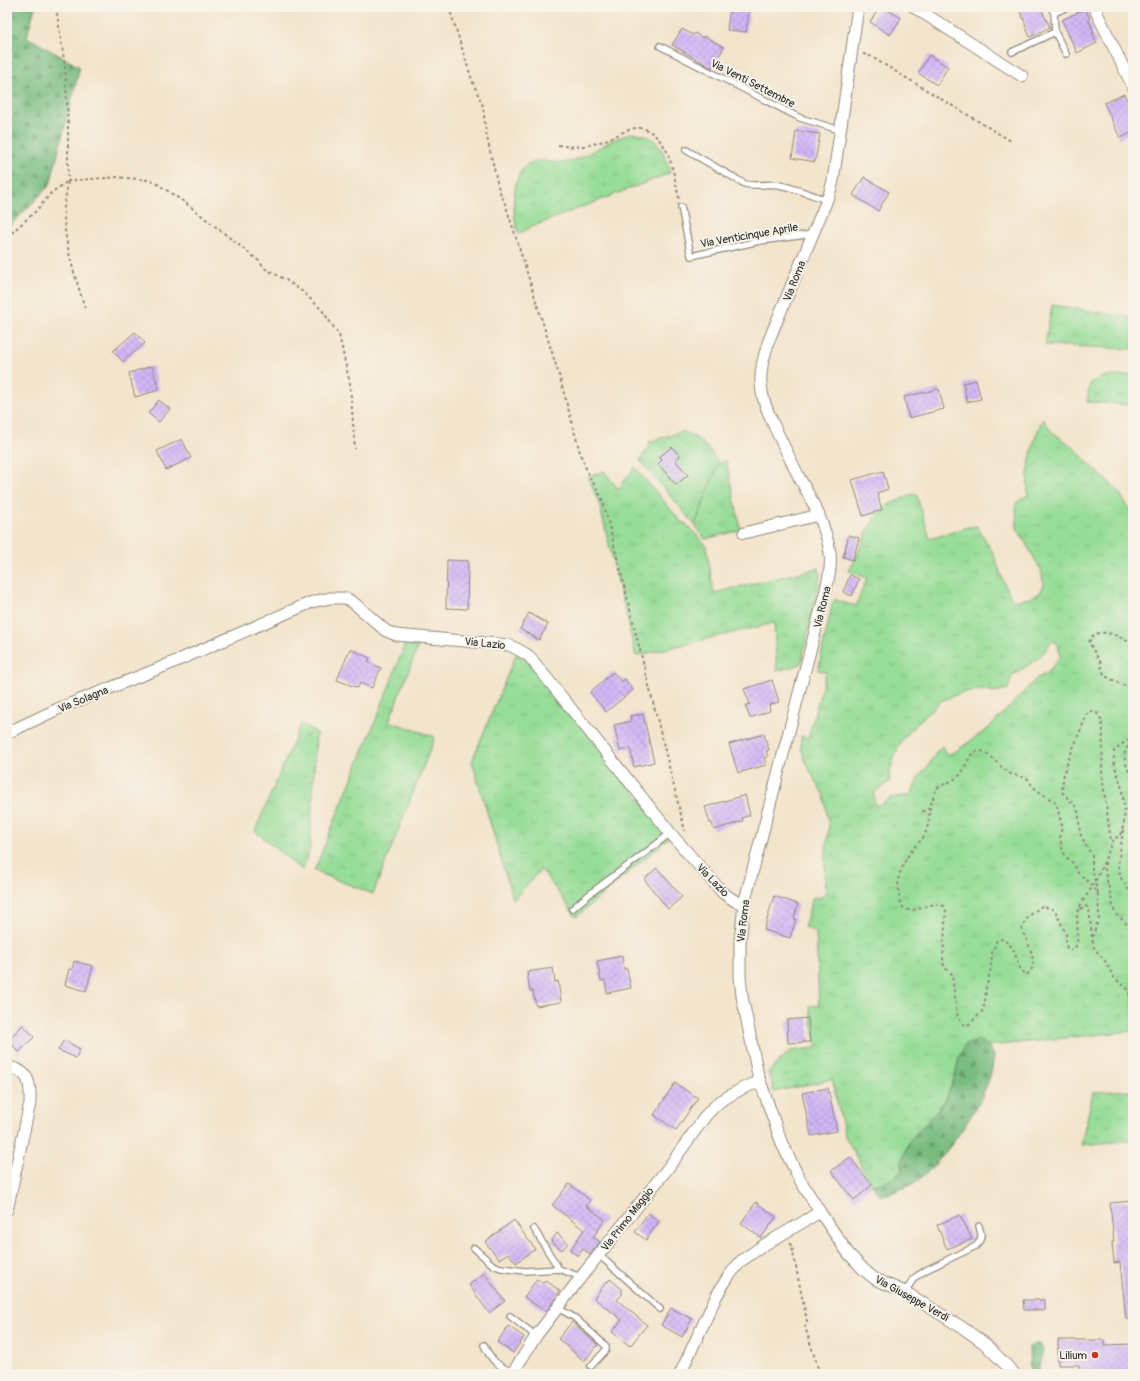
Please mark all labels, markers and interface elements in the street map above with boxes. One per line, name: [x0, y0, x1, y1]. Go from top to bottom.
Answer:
street label: Via Venti Settembre: [708, 57, 798, 111]
street label: Via Venticinque Aprile: [699, 220, 799, 250]
street label: Via Roma: [780, 259, 809, 304]
street label: Via Roma: [811, 585, 834, 630]
street label: Via Lazio: [464, 635, 506, 652]
street label: Via Solagna: [56, 684, 110, 715]
street label: Via Lazio: [694, 861, 732, 900]
street label: Via Roma: [734, 899, 753, 943]
street label: Via Primo Maggio: [598, 1185, 656, 1254]
street label: Via Giuseppe Verdi: [873, 1273, 951, 1324]
place label: Lilium: [1059, 1349, 1087, 1362]
marker: Lilium: [1090, 1350, 1100, 1360]

